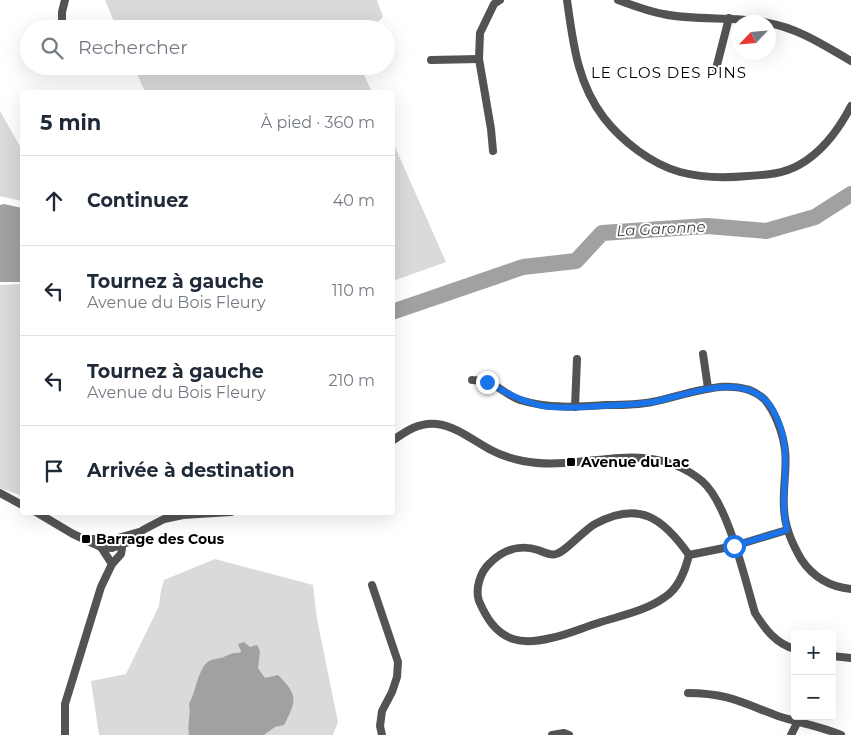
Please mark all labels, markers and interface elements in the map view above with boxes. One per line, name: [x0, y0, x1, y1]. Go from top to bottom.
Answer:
north arrow: [731, 15, 776, 60]
search box: [20, 20, 395, 75]
icon: search: [38, 34, 66, 62]
text: Rechercher: [78, 36, 188, 59]
district label: LE CLOS DES PINS: [591, 63, 747, 82]
text: 5 min: [40, 110, 101, 135]
text: À pied · 360 m: [261, 113, 375, 132]
icon: ahead: [40, 187, 68, 215]
text: Continuez: [87, 189, 188, 212]
text: 40 m: [333, 191, 375, 210]
water label: La Garonne: [616, 217, 706, 240]
text: Tournez à gauche: [87, 270, 264, 293]
icon: left: [40, 277, 68, 305]
text: 110 m: [332, 281, 375, 300]
text: Avenue du Bois Fleury: [87, 293, 266, 312]
text: Tournez à gauche: [87, 360, 264, 383]
icon: left: [40, 367, 68, 395]
text: 210 m: [328, 371, 375, 390]
route end: [476, 371, 499, 394]
text: Avenue du Bois Fleury: [87, 383, 266, 402]
place label: Avenue du Lac: [580, 453, 690, 471]
marker: Avenue du Lac: [565, 456, 577, 468]
icon: arrive: [40, 457, 68, 485]
text: Arrivée à destination: [87, 459, 295, 482]
place label: Barrage des Cous: [96, 530, 225, 548]
marker: Barrage des Cous: [80, 533, 92, 545]
route start: [723, 535, 746, 558]
map controls: [791, 630, 836, 720]
button: +: [791, 630, 836, 675]
button: −: [791, 675, 836, 720]

